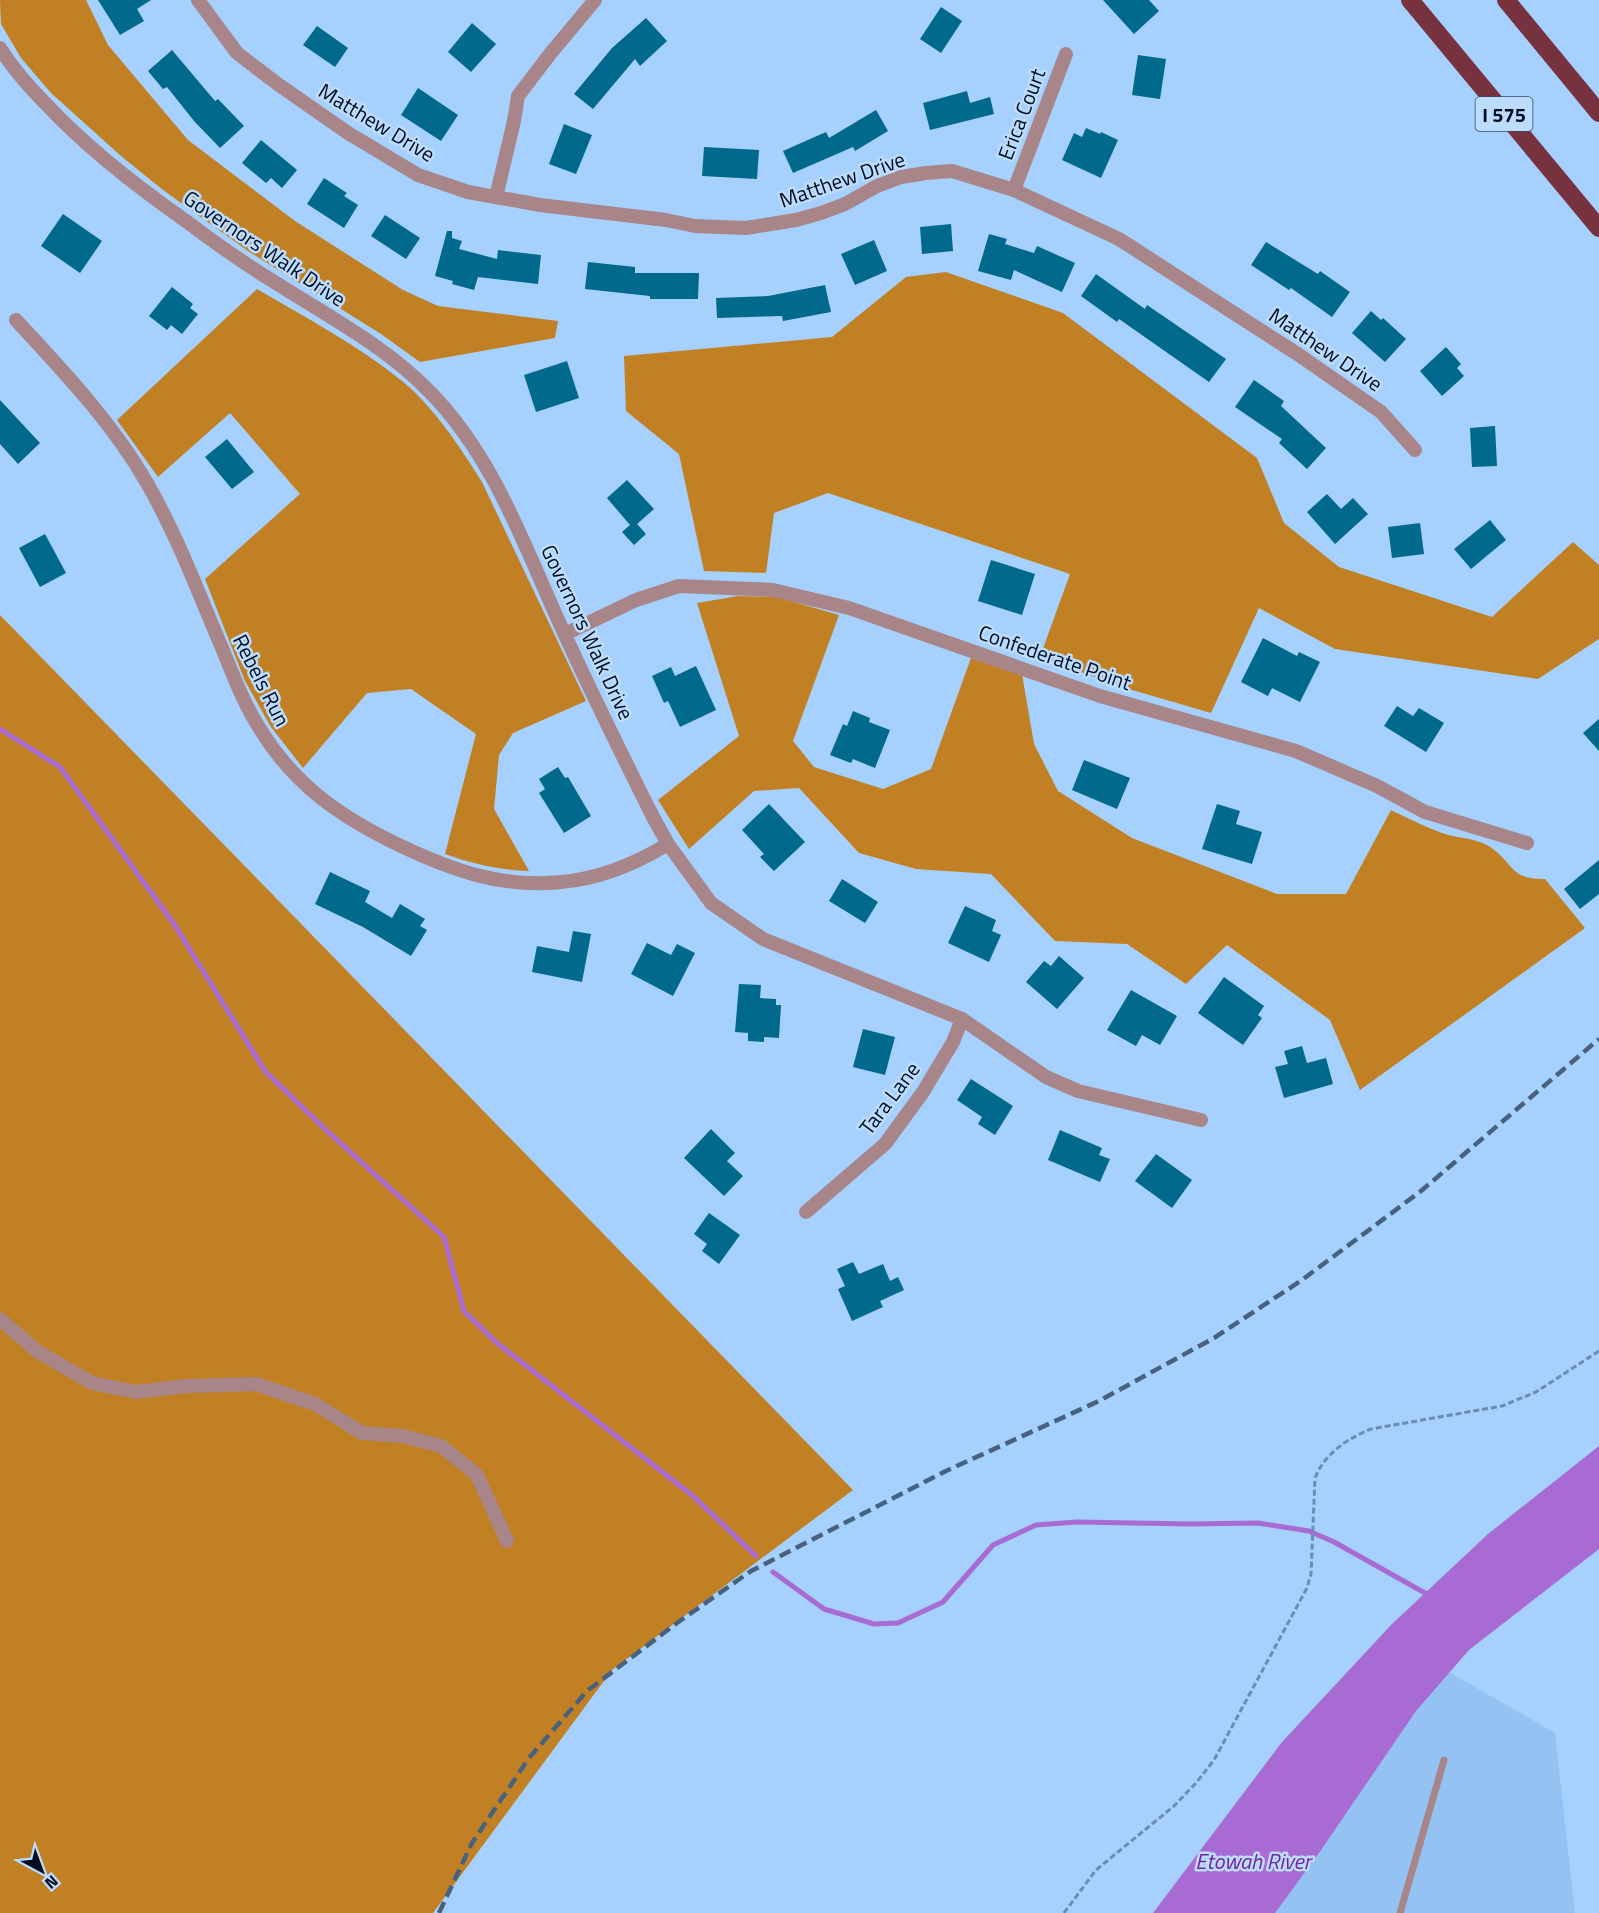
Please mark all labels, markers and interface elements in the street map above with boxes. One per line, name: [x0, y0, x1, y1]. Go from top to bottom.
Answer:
street label: Erica Court: [989, 63, 1053, 164]
street label: Matthew Drive: [313, 74, 441, 170]
road number: I 575: [1476, 97, 1532, 131]
street label: Matthew Drive: [775, 143, 909, 215]
street label: Governors Walk Drive: [177, 182, 353, 314]
street label: Matthew Drive: [1263, 299, 1389, 399]
street label: Governors Walk Drive: [533, 539, 643, 725]
street label: Confederate Point: [974, 616, 1136, 698]
street label: Rebels Run: [225, 628, 299, 732]
street label: Tara Lane: [851, 1055, 927, 1141]
north arrow: [12, 1841, 72, 1901]
water label: Etowah River: [1195, 1844, 1314, 1878]
text: N: [40, 1870, 64, 1895]

